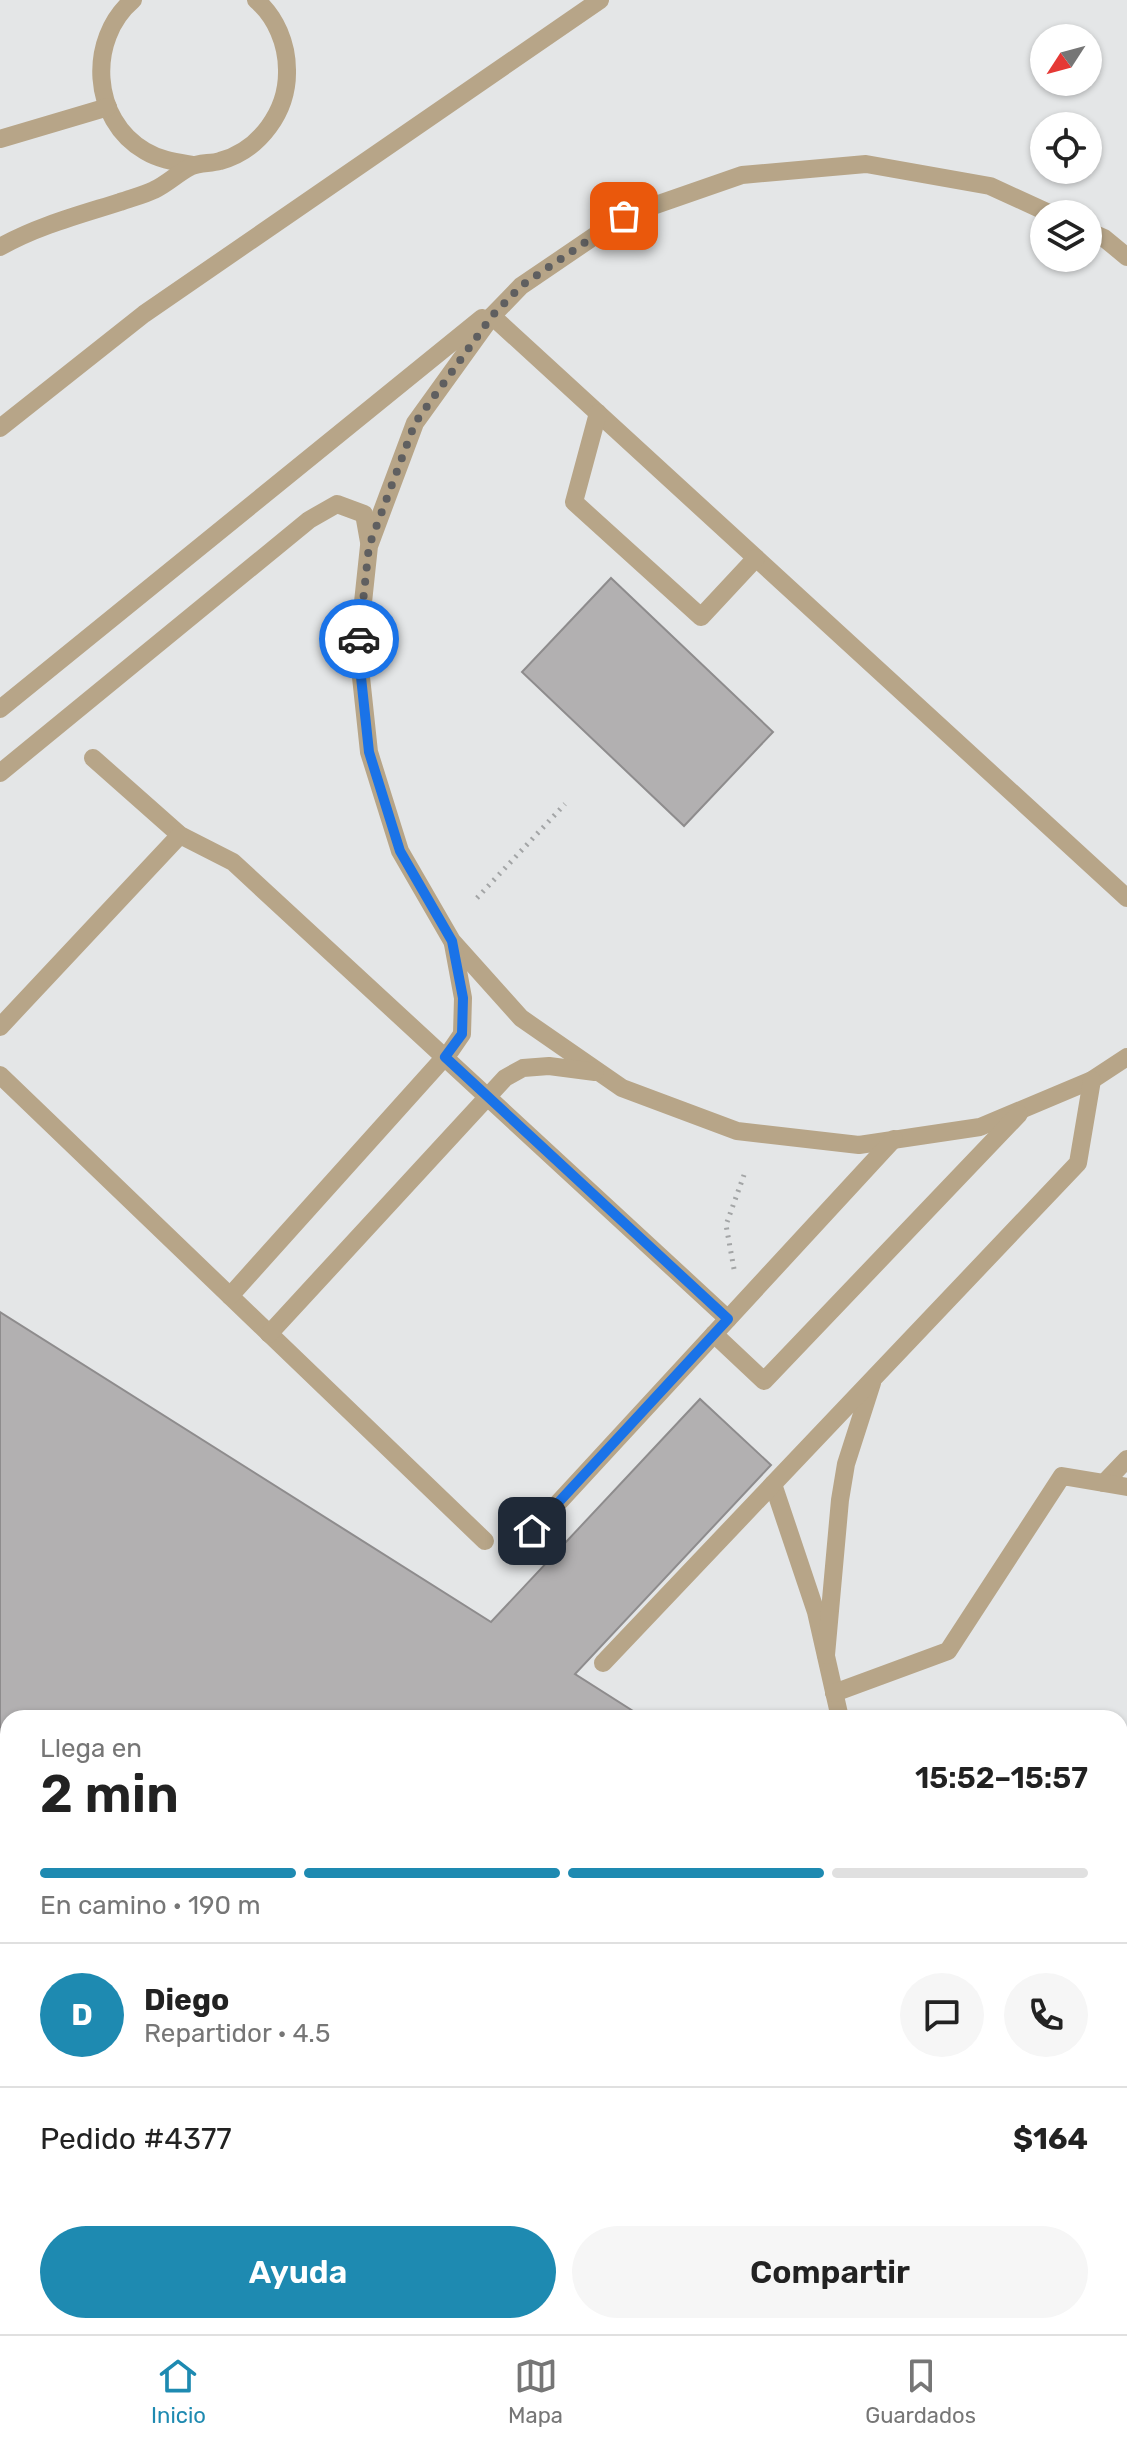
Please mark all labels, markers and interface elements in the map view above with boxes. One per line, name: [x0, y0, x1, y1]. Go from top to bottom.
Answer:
north arrow: [1030, 24, 1102, 96]
map controls: [1030, 24, 1102, 272]
button: locate: [1030, 112, 1102, 184]
pin: [590, 182, 658, 250]
icon: bag: [602, 194, 646, 238]
button: layers: [1030, 200, 1102, 272]
courier: [319, 599, 399, 679]
icon: car: [337, 617, 381, 661]
pin: [498, 1497, 566, 1565]
icon: home: [510, 1509, 554, 1553]
text: Llega en: [40, 1733, 142, 1764]
text: 15:52–15:57: [915, 1760, 1088, 1796]
text: 2 min: [40, 1763, 179, 1825]
text: En camino · 190 m: [40, 1890, 261, 1921]
button: chat: [900, 1973, 984, 2057]
button: phone: [1004, 1973, 1088, 2057]
text: Diego: [144, 1982, 229, 2018]
text: D: [71, 1997, 93, 2033]
text: Repartidor · 4.5: [144, 2018, 330, 2049]
text: Pedido #4377: [40, 2121, 232, 2157]
text: $164: [1013, 2121, 1088, 2157]
button: Ayuda: [40, 2226, 556, 2318]
button: Compartir: [572, 2226, 1088, 2318]
tab: Inicio: [151, 2354, 206, 2429]
tab: Mapa: [508, 2354, 563, 2429]
tab: Guardados: [865, 2354, 976, 2429]

